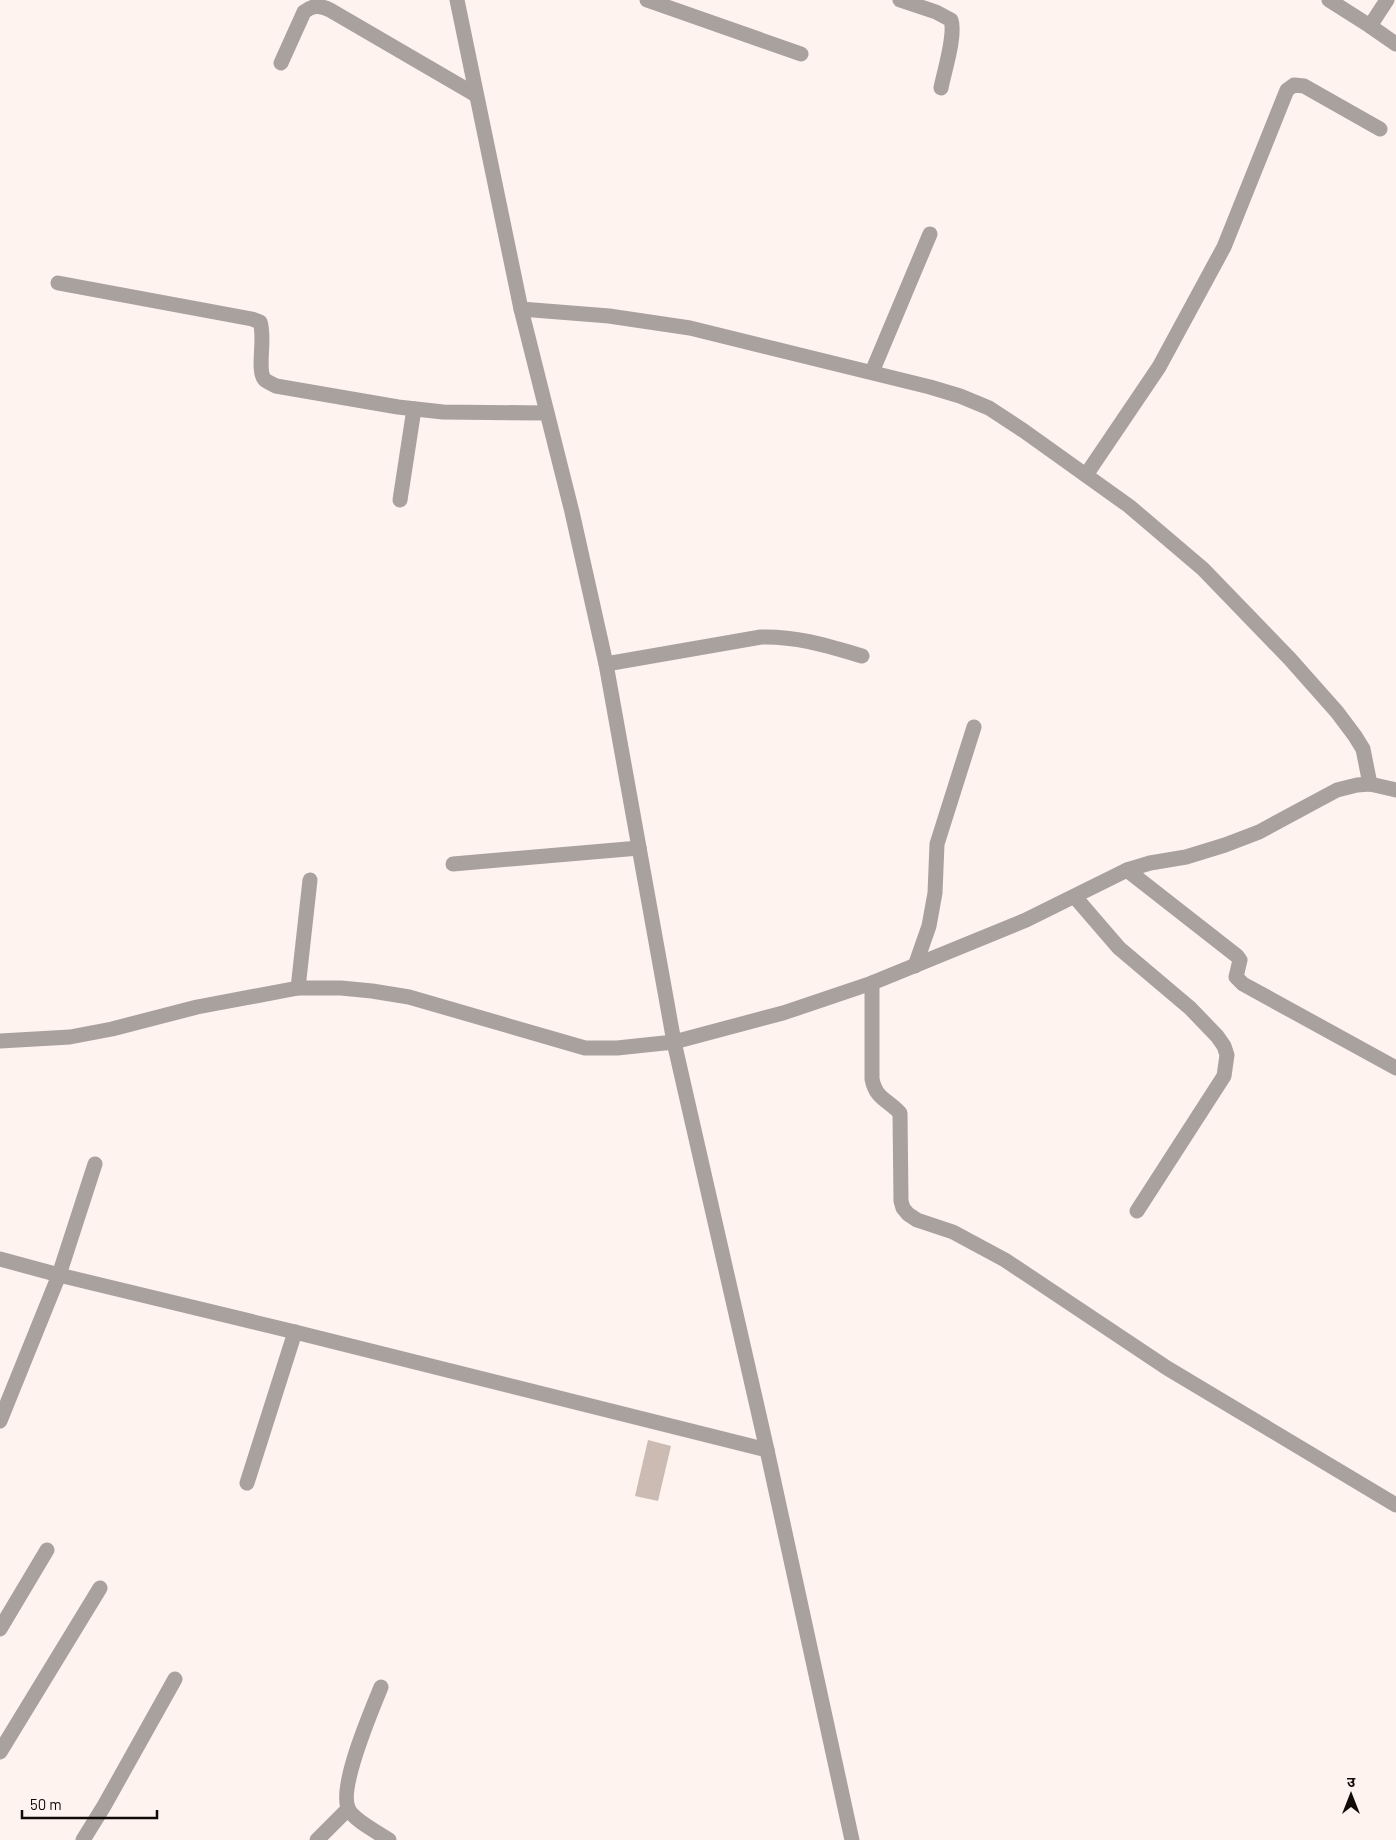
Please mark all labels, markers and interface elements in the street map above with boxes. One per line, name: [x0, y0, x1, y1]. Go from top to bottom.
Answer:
north arrow: [1326, 1770, 1376, 1820]
text: उ: [1347, 1773, 1356, 1790]
scale bar: [22, 1788, 158, 1820]
text: 50 m: [30, 1795, 62, 1813]

